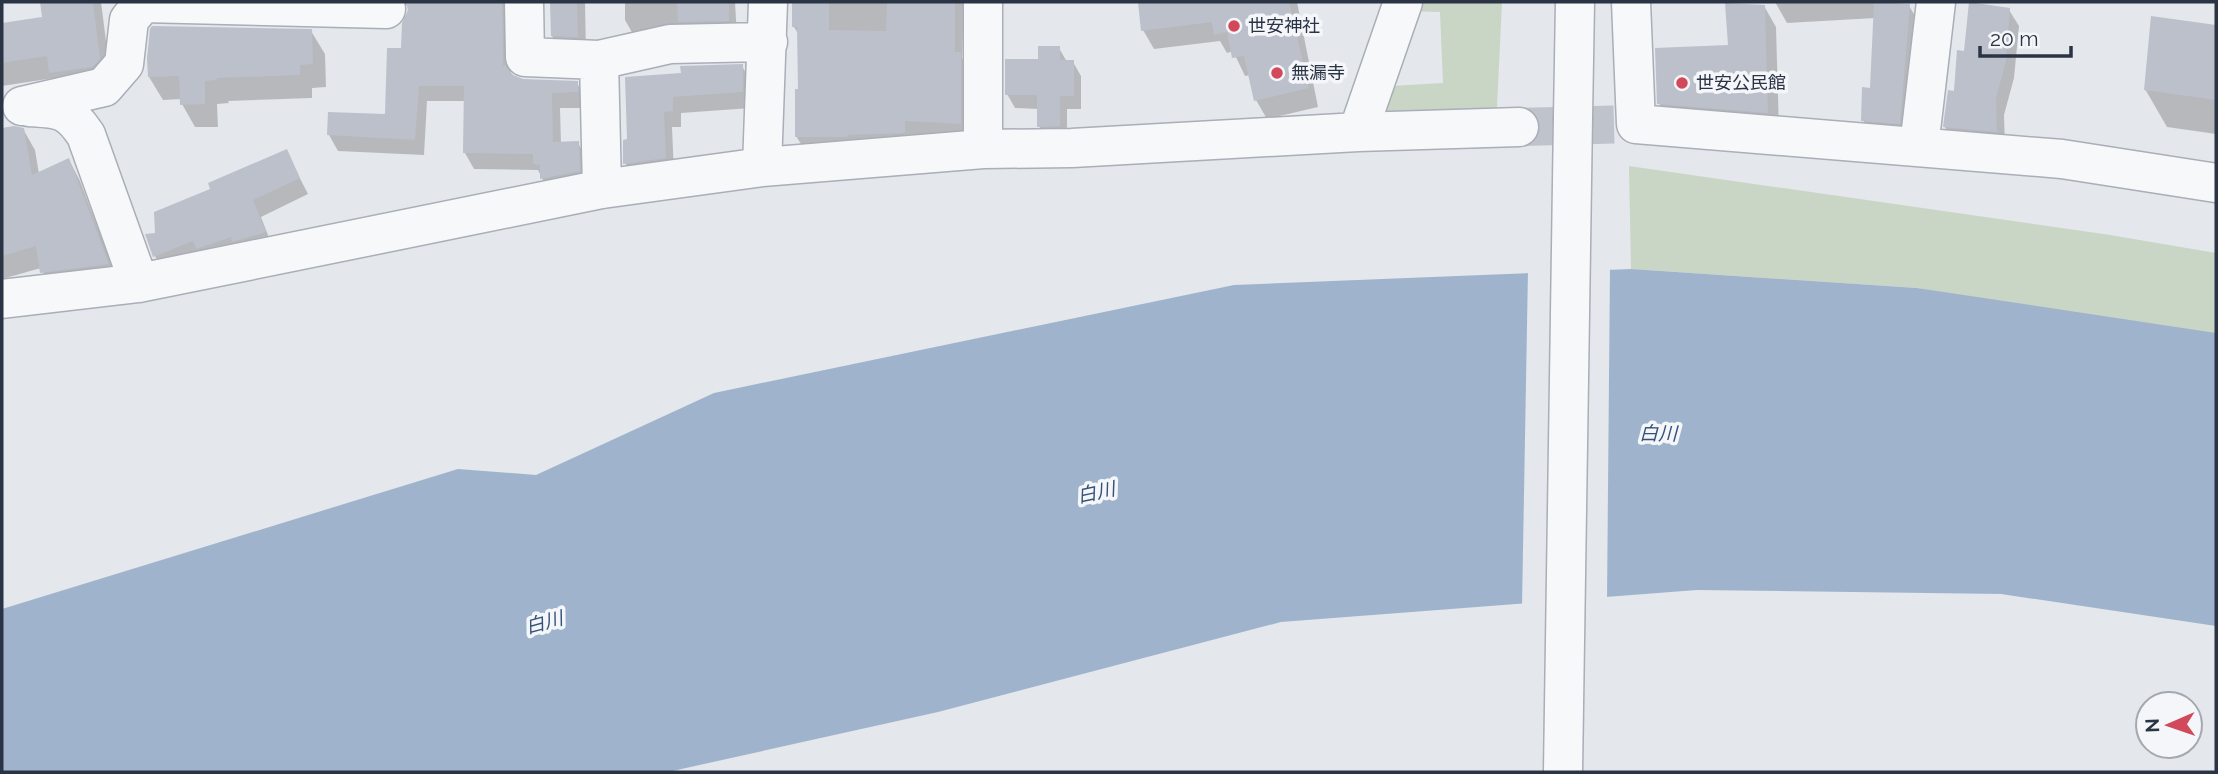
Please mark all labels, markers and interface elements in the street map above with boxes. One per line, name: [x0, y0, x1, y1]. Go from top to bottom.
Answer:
scale bar: [1980, 14, 2071, 58]
place label: 世安神社: [1248, 15, 1320, 36]
marker: 世安神社: [1226, 18, 1242, 34]
text: 20 m: [1990, 26, 2038, 51]
place label: 無漏寺: [1291, 62, 1345, 83]
marker: 無漏寺: [1269, 65, 1285, 81]
place label: 世安公民館: [1696, 72, 1786, 93]
marker: 世安公民館: [1674, 75, 1690, 91]
water label: 白川: [1639, 422, 1679, 444]
water label: 白川: [1075, 477, 1119, 507]
water label: 白川: [523, 606, 567, 638]
north arrow: [2134, 690, 2204, 760]
text: N: [2141, 718, 2163, 733]

